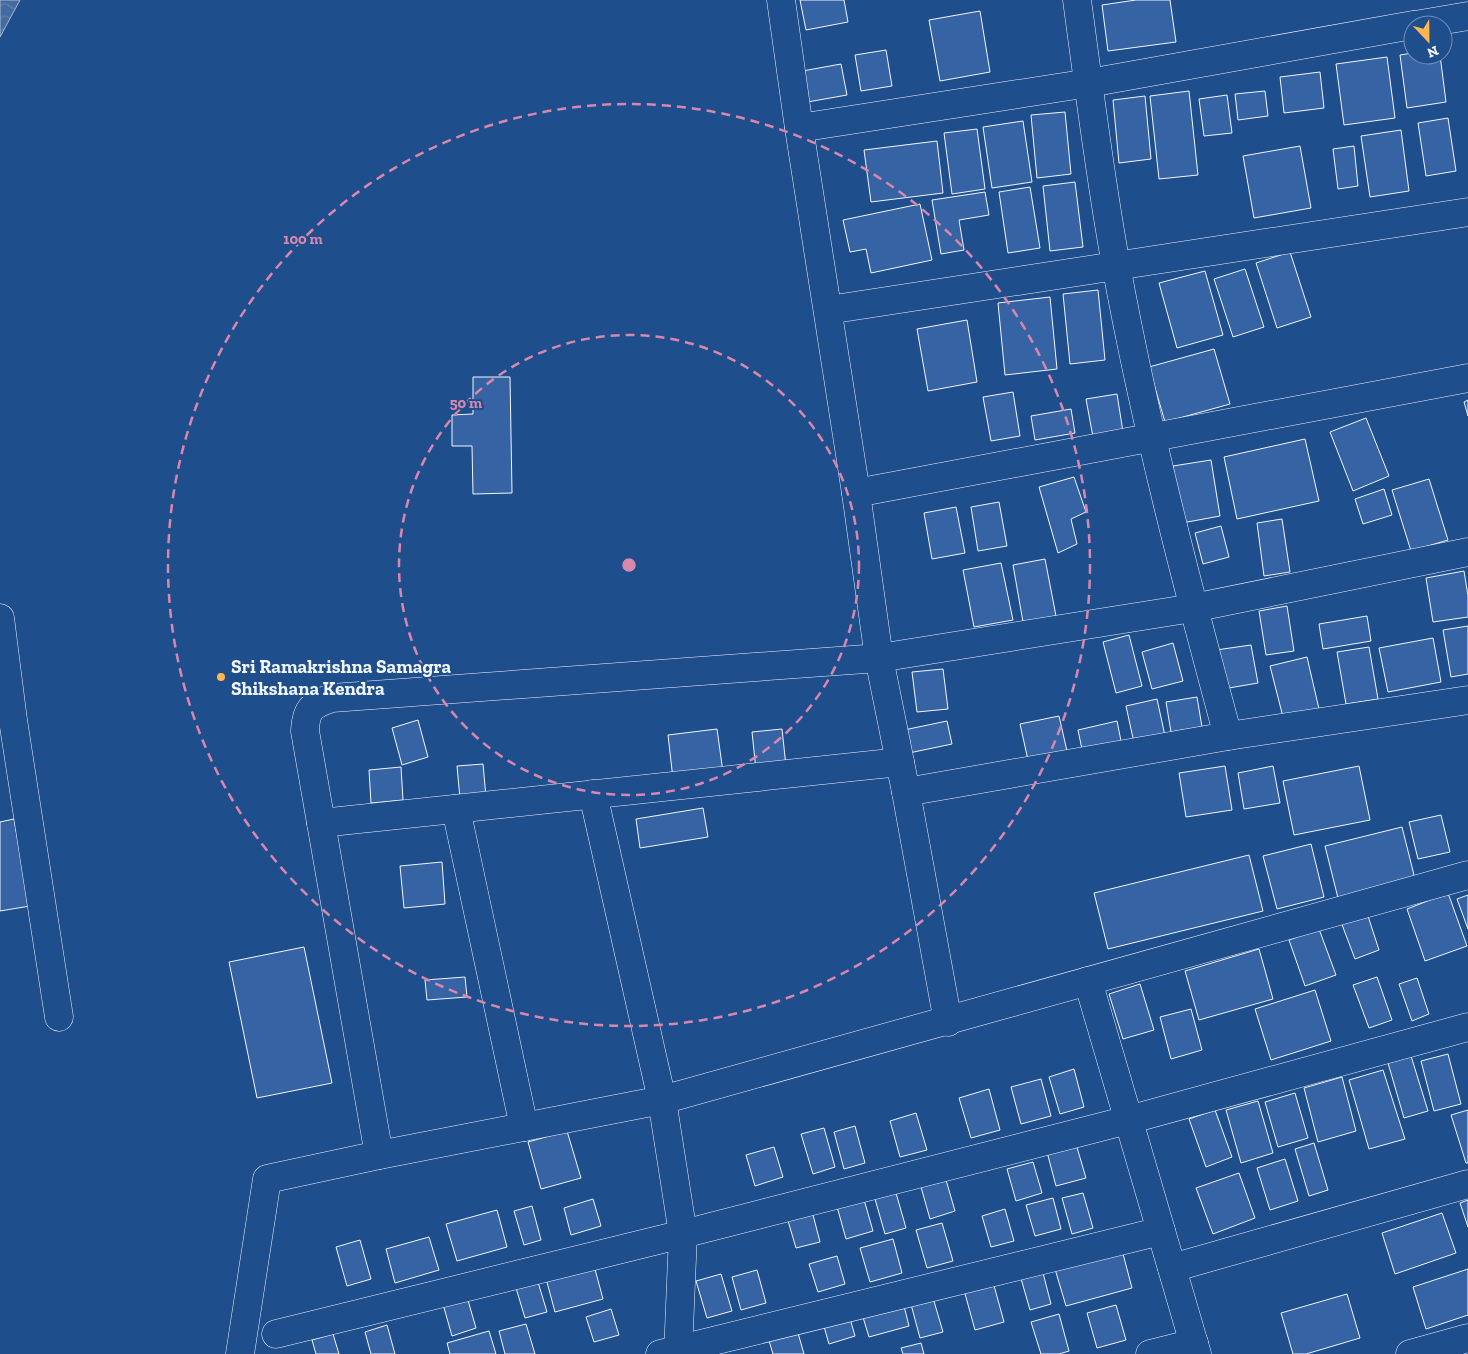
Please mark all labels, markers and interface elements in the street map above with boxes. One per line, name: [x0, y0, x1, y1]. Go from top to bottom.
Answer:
north arrow: [1403, 15, 1453, 65]
text: N: [1424, 42, 1441, 62]
text: 100 m: [283, 230, 323, 248]
text: 50 m: [450, 394, 482, 412]
centre of rings: [620, 556, 638, 574]
place label: Sri Ramakrishna Samagra Shikshana Kendra: [231, 655, 452, 700]
marker: Sri Ramakrishna Samagra Shikshana Kendra: [215, 671, 227, 683]

